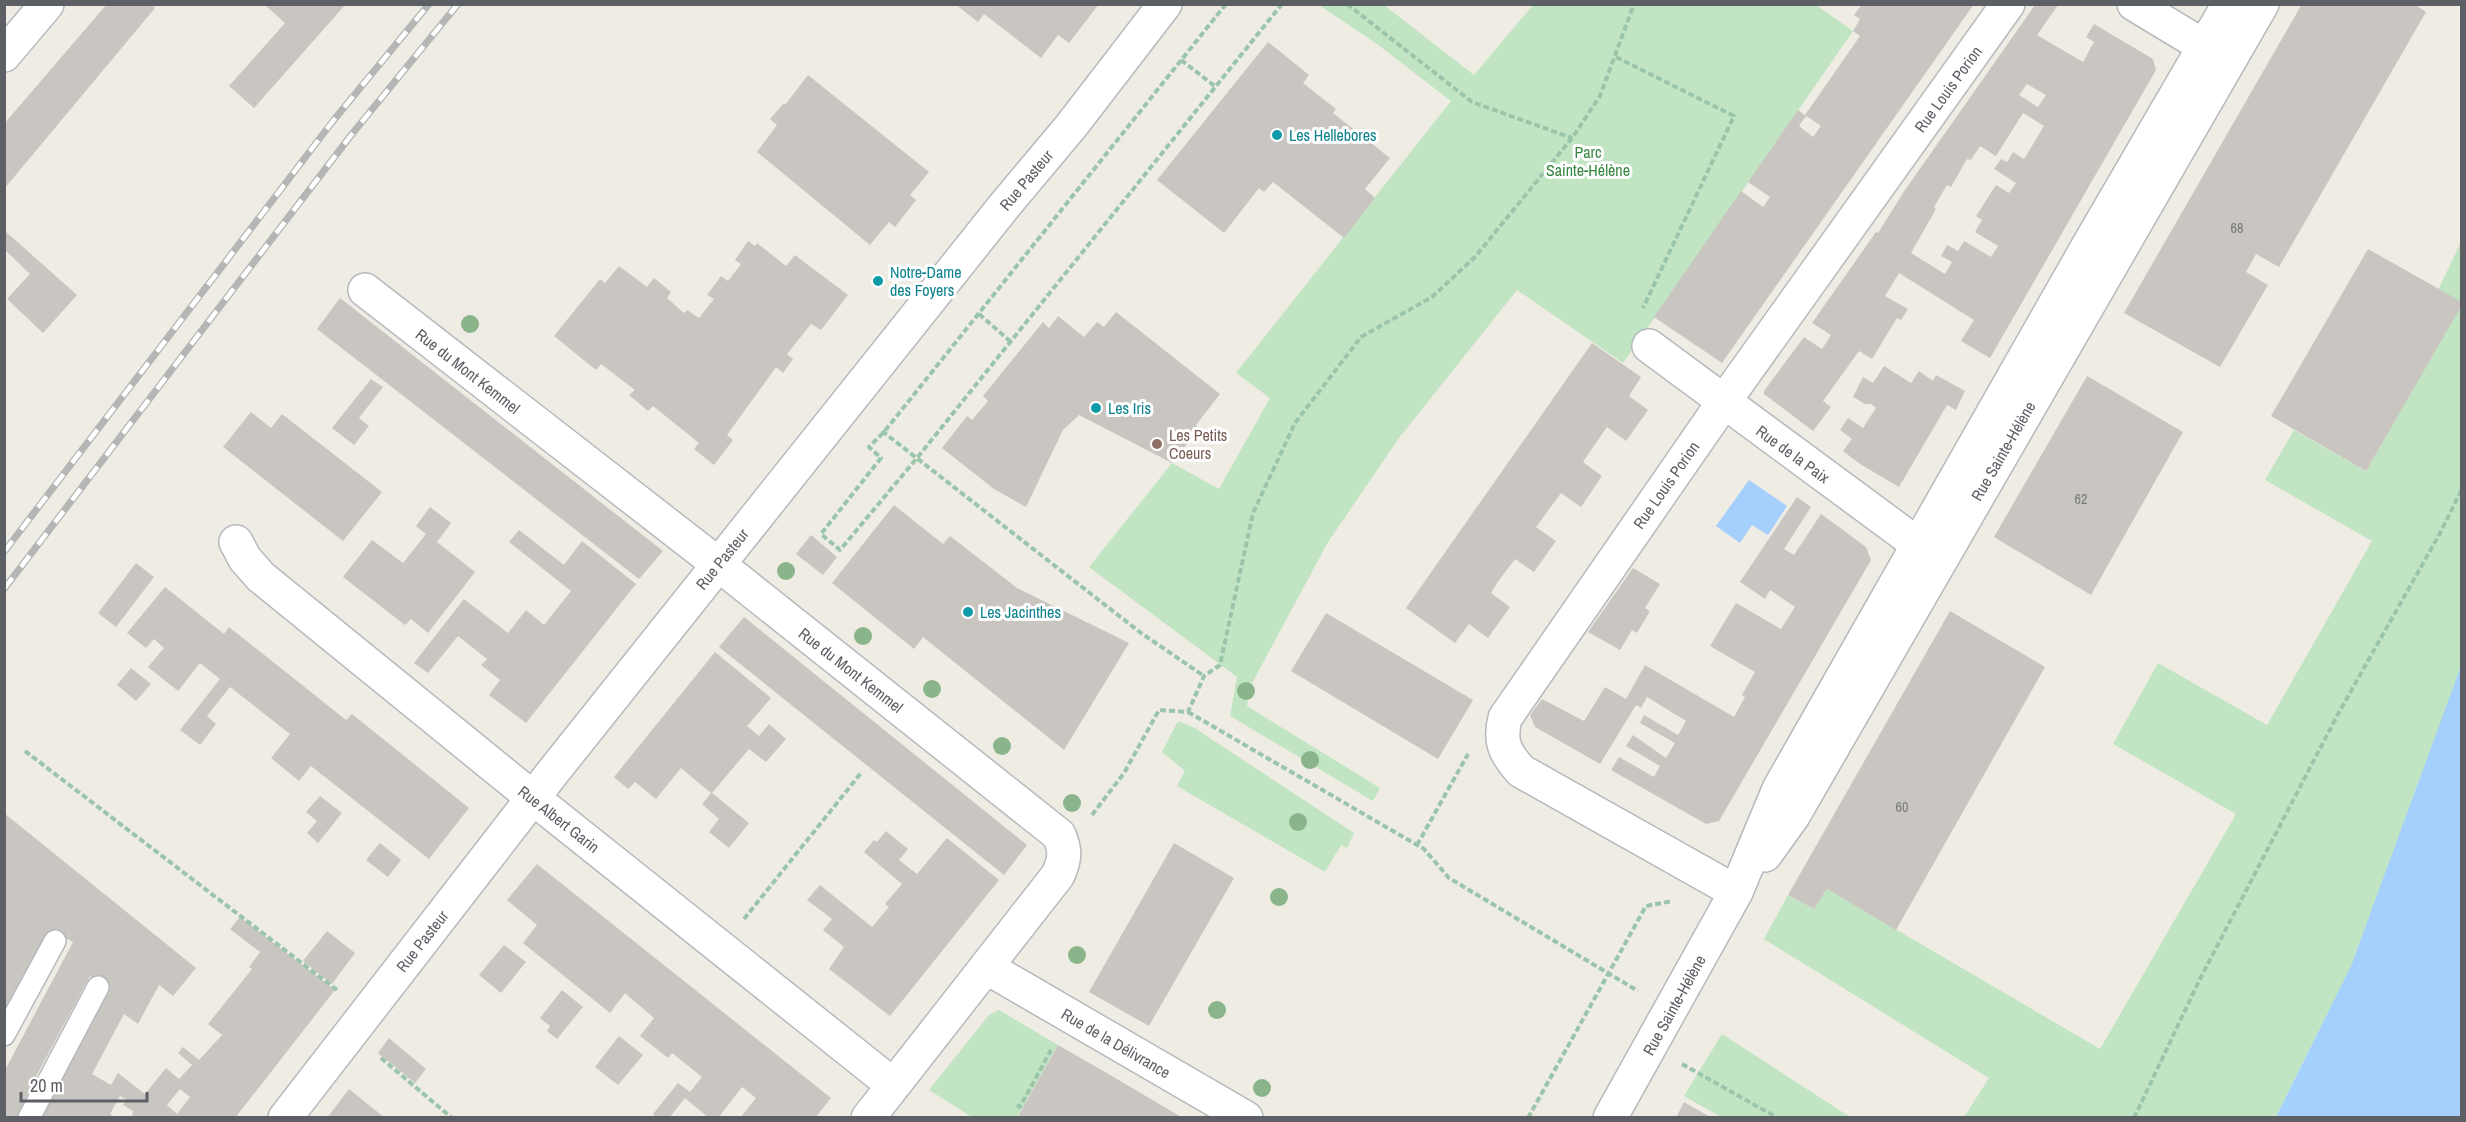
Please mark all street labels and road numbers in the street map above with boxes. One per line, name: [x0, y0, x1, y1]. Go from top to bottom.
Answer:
street label: Rue Louis Porion: [1909, 41, 1987, 137]
street label: Rue Pasteur: [994, 145, 1058, 215]
street label: Rue du Mont Kemmel: [411, 323, 525, 419]
street label: Rue Sainte-Hélène: [1966, 397, 2040, 505]
street label: Rue de la Paix: [1752, 420, 1835, 488]
street label: Rue Louis Porion: [1628, 437, 1704, 533]
street label: Rue Pasteur: [691, 523, 754, 594]
street label: Rue du Mont Kemmel: [794, 622, 908, 718]
street label: Rue Albert Garin: [514, 780, 604, 858]
street label: Rue Pasteur: [391, 905, 454, 977]
street label: Rue Sainte-Hélène: [1637, 951, 1711, 1059]
street label: Rue de la Délivrance: [1057, 1003, 1175, 1083]

